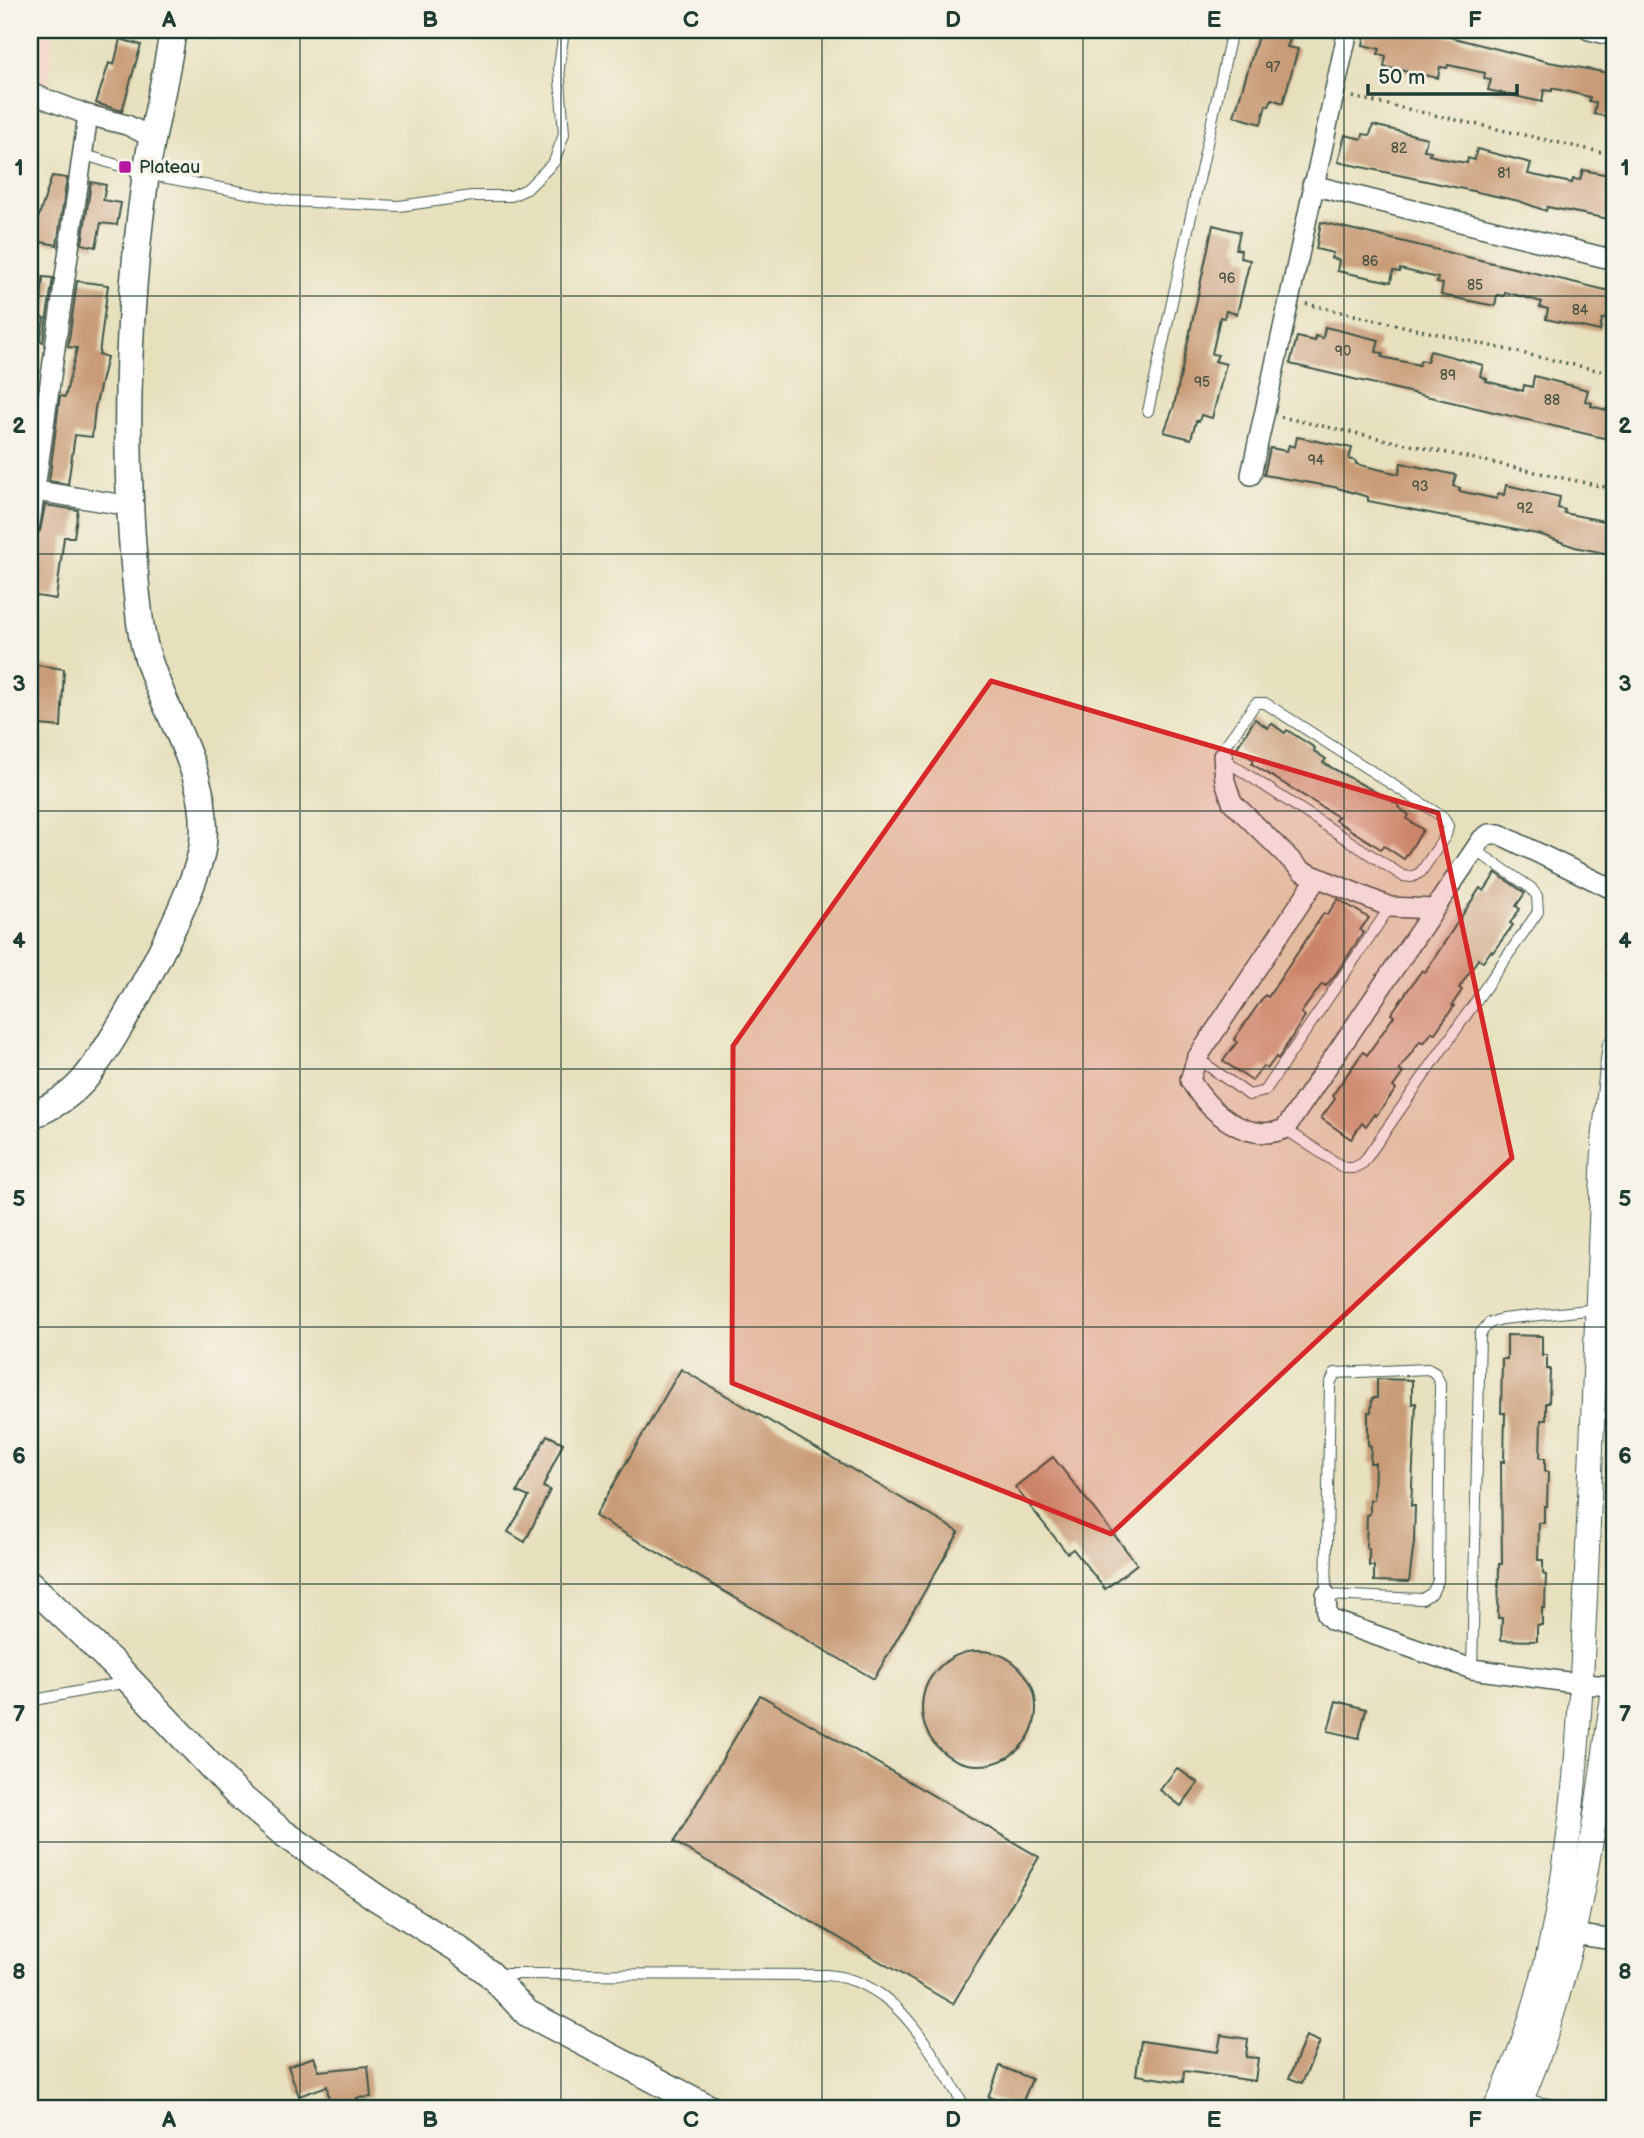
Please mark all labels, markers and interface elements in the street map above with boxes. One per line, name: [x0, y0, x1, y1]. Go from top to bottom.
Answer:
text: A: [161, 6, 177, 34]
text: B: [422, 6, 438, 34]
text: C: [683, 6, 699, 34]
text: D: [945, 6, 961, 34]
text: E: [1207, 6, 1222, 34]
text: F: [1468, 6, 1482, 34]
scale bar: [1368, 52, 1516, 96]
house number: 97: [1266, 59, 1281, 76]
text: 50 m: [1378, 65, 1425, 90]
house number: 82: [1391, 140, 1408, 157]
text: 1: [14, 154, 24, 182]
text: 1: [1620, 154, 1630, 182]
place label: Plateau: [139, 157, 200, 178]
marker: Plateau: [117, 159, 133, 175]
house number: 81: [1497, 165, 1511, 182]
house number: 86: [1362, 253, 1379, 270]
house number: 96: [1219, 270, 1236, 287]
house number: 85: [1467, 277, 1483, 294]
house number: 84: [1572, 302, 1589, 319]
house number: 90: [1335, 343, 1351, 360]
house number: 89: [1440, 367, 1456, 384]
house number: 95: [1194, 374, 1210, 391]
house number: 88: [1544, 392, 1560, 409]
text: 2: [12, 412, 26, 440]
text: 2: [1618, 412, 1632, 440]
house number: 94: [1308, 452, 1325, 469]
house number: 93: [1412, 478, 1428, 495]
house number: 92: [1517, 500, 1534, 517]
text: 3: [12, 670, 26, 698]
text: 3: [1618, 670, 1632, 698]
text: 4: [12, 927, 26, 955]
text: 4: [1618, 927, 1632, 955]
text: 5: [12, 1185, 26, 1213]
text: 5: [1618, 1185, 1632, 1213]
text: 6: [12, 1442, 26, 1470]
text: 6: [1618, 1442, 1632, 1470]
text: 7: [13, 1700, 26, 1728]
text: 7: [1619, 1700, 1632, 1728]
text: 8: [12, 1958, 26, 1986]
text: 8: [1618, 1958, 1632, 1986]
text: A: [161, 2106, 177, 2134]
text: B: [422, 2106, 438, 2134]
text: C: [683, 2106, 699, 2134]
text: D: [945, 2106, 961, 2134]
text: E: [1207, 2106, 1222, 2134]
text: F: [1468, 2106, 1482, 2134]

